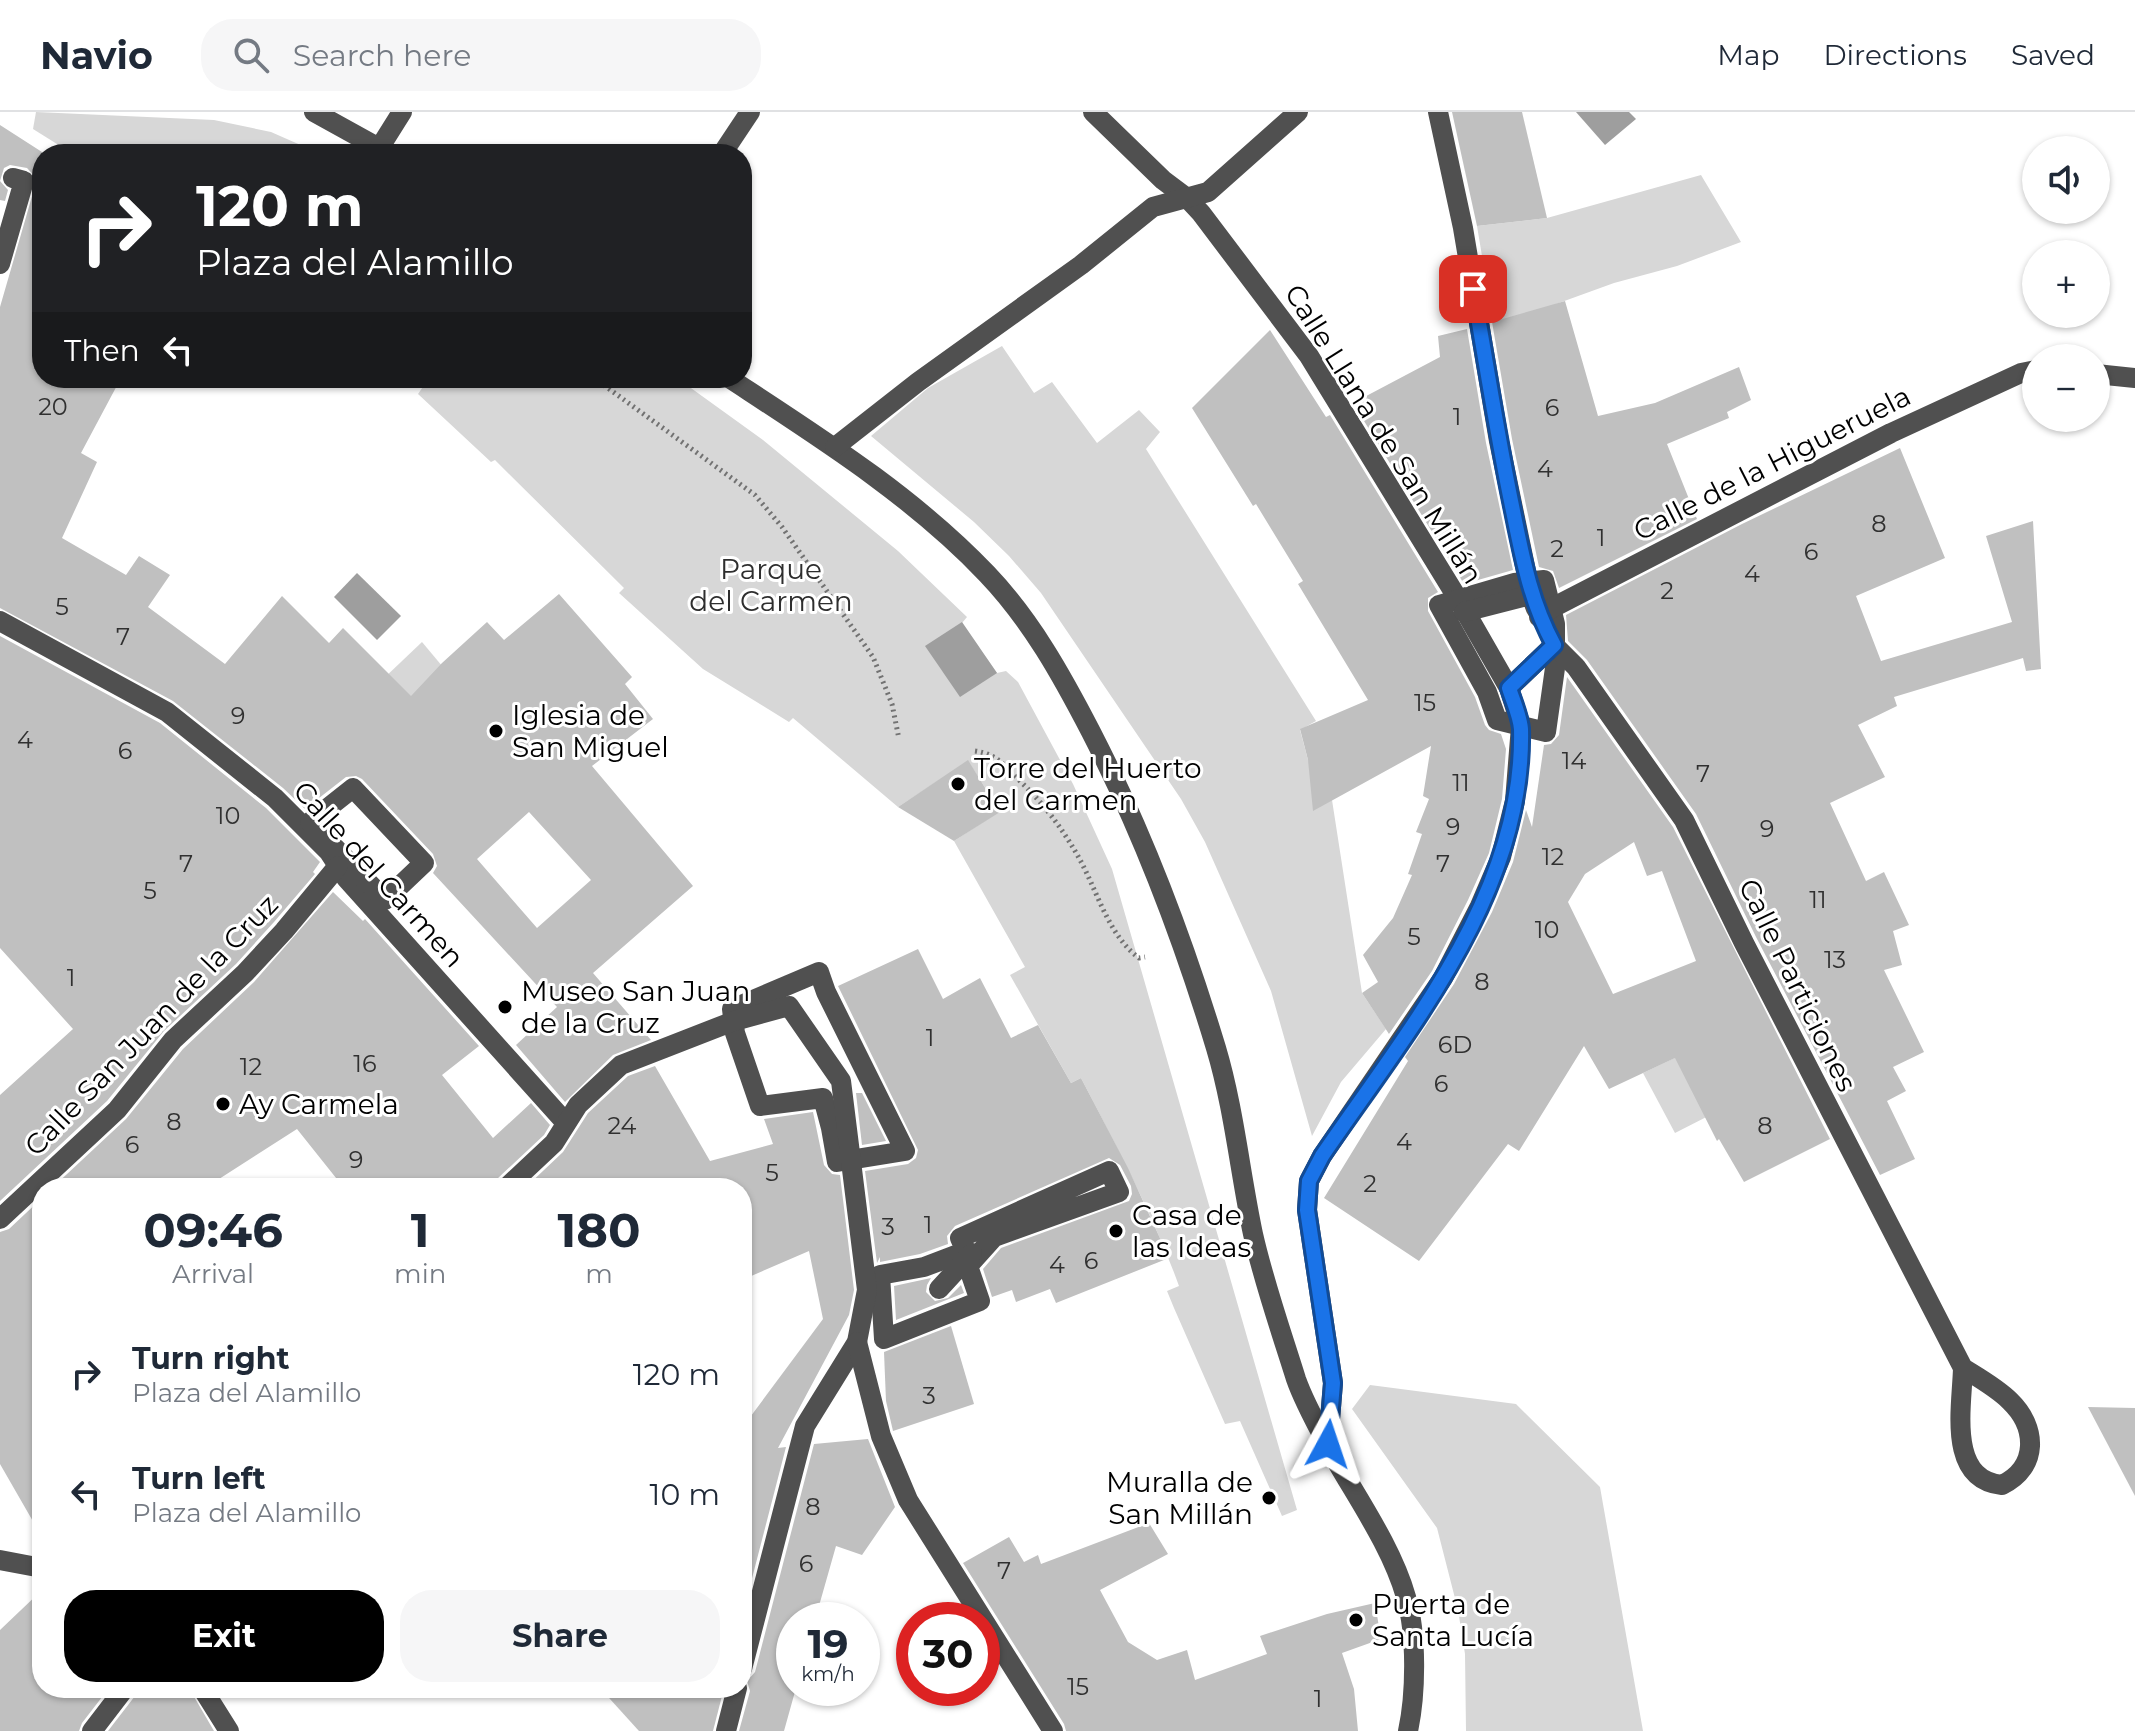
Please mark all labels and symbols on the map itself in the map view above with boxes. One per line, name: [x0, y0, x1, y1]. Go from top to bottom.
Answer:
pin: [1439, 255, 1507, 323]
street label: Calle Llana de San Millán: [1278, 278, 1490, 590]
street label: Calle de la Higueruela: [1628, 378, 1916, 548]
house number: 20: [38, 392, 68, 421]
house number: 6: [1545, 393, 1559, 422]
house number: 1: [1453, 402, 1461, 431]
house number: 4: [1537, 454, 1553, 483]
house number: 8: [1871, 509, 1887, 538]
house number: 1: [1597, 523, 1605, 552]
house number: 2: [1550, 534, 1564, 563]
house number: 6: [1804, 537, 1818, 566]
park label: Parque del Carmen: [689, 552, 853, 618]
house number: 4: [1744, 559, 1760, 588]
house number: 2: [1660, 576, 1674, 605]
house number: 5: [55, 592, 69, 621]
house number: 7: [116, 622, 130, 651]
house number: 15: [1414, 688, 1436, 717]
place label: Iglesia de San Miguel: [512, 698, 669, 764]
house number: 9: [231, 701, 245, 730]
marker: Iglesia de San Miguel: [487, 722, 505, 740]
house number: 4: [17, 725, 33, 754]
house number: 6: [118, 736, 132, 765]
house number: 14: [1562, 746, 1586, 775]
place label: Torre del Huerto del Carmen: [974, 751, 1202, 817]
house number: 7: [1696, 759, 1710, 788]
house number: 11: [1452, 768, 1470, 797]
street label: Calle del Carmen: [286, 774, 472, 974]
marker: Torre del Huerto del Carmen: [949, 775, 967, 793]
house number: 10: [216, 801, 240, 830]
house number: 9: [1446, 812, 1460, 841]
house number: 9: [1760, 814, 1774, 843]
house number: 12: [1542, 842, 1564, 871]
house number: 7: [179, 849, 193, 878]
house number: 7: [1436, 849, 1450, 878]
street label: Calle Particiones: [1732, 873, 1864, 1097]
house number: 5: [143, 876, 157, 905]
house number: 11: [1809, 885, 1827, 914]
street label: Calle San Juan de la Cruz: [17, 887, 285, 1163]
house number: 10: [1535, 915, 1559, 944]
house number: 5: [1407, 922, 1421, 951]
house number: 13: [1824, 945, 1846, 974]
house number: 1: [67, 963, 75, 992]
house number: 8: [1474, 967, 1490, 996]
place label: Museo San Juan de la Cruz: [521, 974, 750, 1040]
marker: Museo San Juan de la Cruz: [496, 998, 514, 1016]
house number: 1: [926, 1023, 934, 1052]
house number: 6D: [1438, 1030, 1472, 1059]
house number: 16: [353, 1049, 377, 1078]
house number: 12: [240, 1052, 262, 1081]
house number: 6: [1434, 1069, 1448, 1098]
place label: Ay Carmela: [239, 1087, 399, 1121]
marker: Ay Carmela: [214, 1095, 232, 1113]
house number: 8: [166, 1107, 182, 1136]
house number: 24: [608, 1111, 637, 1140]
house number: 8: [1757, 1111, 1773, 1140]
house number: 4: [1396, 1127, 1412, 1156]
house number: 6: [125, 1130, 139, 1159]
house number: 9: [349, 1145, 363, 1174]
house number: 5: [765, 1158, 779, 1187]
house number: 2: [1363, 1169, 1377, 1198]
place label: Casa de las Ideas: [1132, 1198, 1251, 1264]
house number: 1: [924, 1210, 932, 1239]
house number: 3: [881, 1212, 895, 1241]
marker: Casa de las Ideas: [1107, 1222, 1125, 1240]
house number: 6: [1084, 1246, 1098, 1275]
house number: 4: [1049, 1250, 1065, 1279]
house number: 3: [922, 1381, 936, 1410]
position arrow: [1286, 1402, 1370, 1486]
place label: Muralla de San Millán: [1106, 1465, 1253, 1531]
marker: Muralla de San Millán: [1260, 1489, 1278, 1507]
house number: 8: [805, 1492, 821, 1521]
house number: 6: [799, 1549, 813, 1578]
house number: 7: [997, 1556, 1011, 1585]
place label: Puerta de Santa Lucía: [1372, 1587, 1534, 1653]
speed limit sign: 30: [896, 1602, 1000, 1706]
marker: Puerta de Santa Lucía: [1347, 1611, 1365, 1629]
house number: 15: [1067, 1672, 1089, 1701]
house number: 1: [1314, 1684, 1322, 1713]

